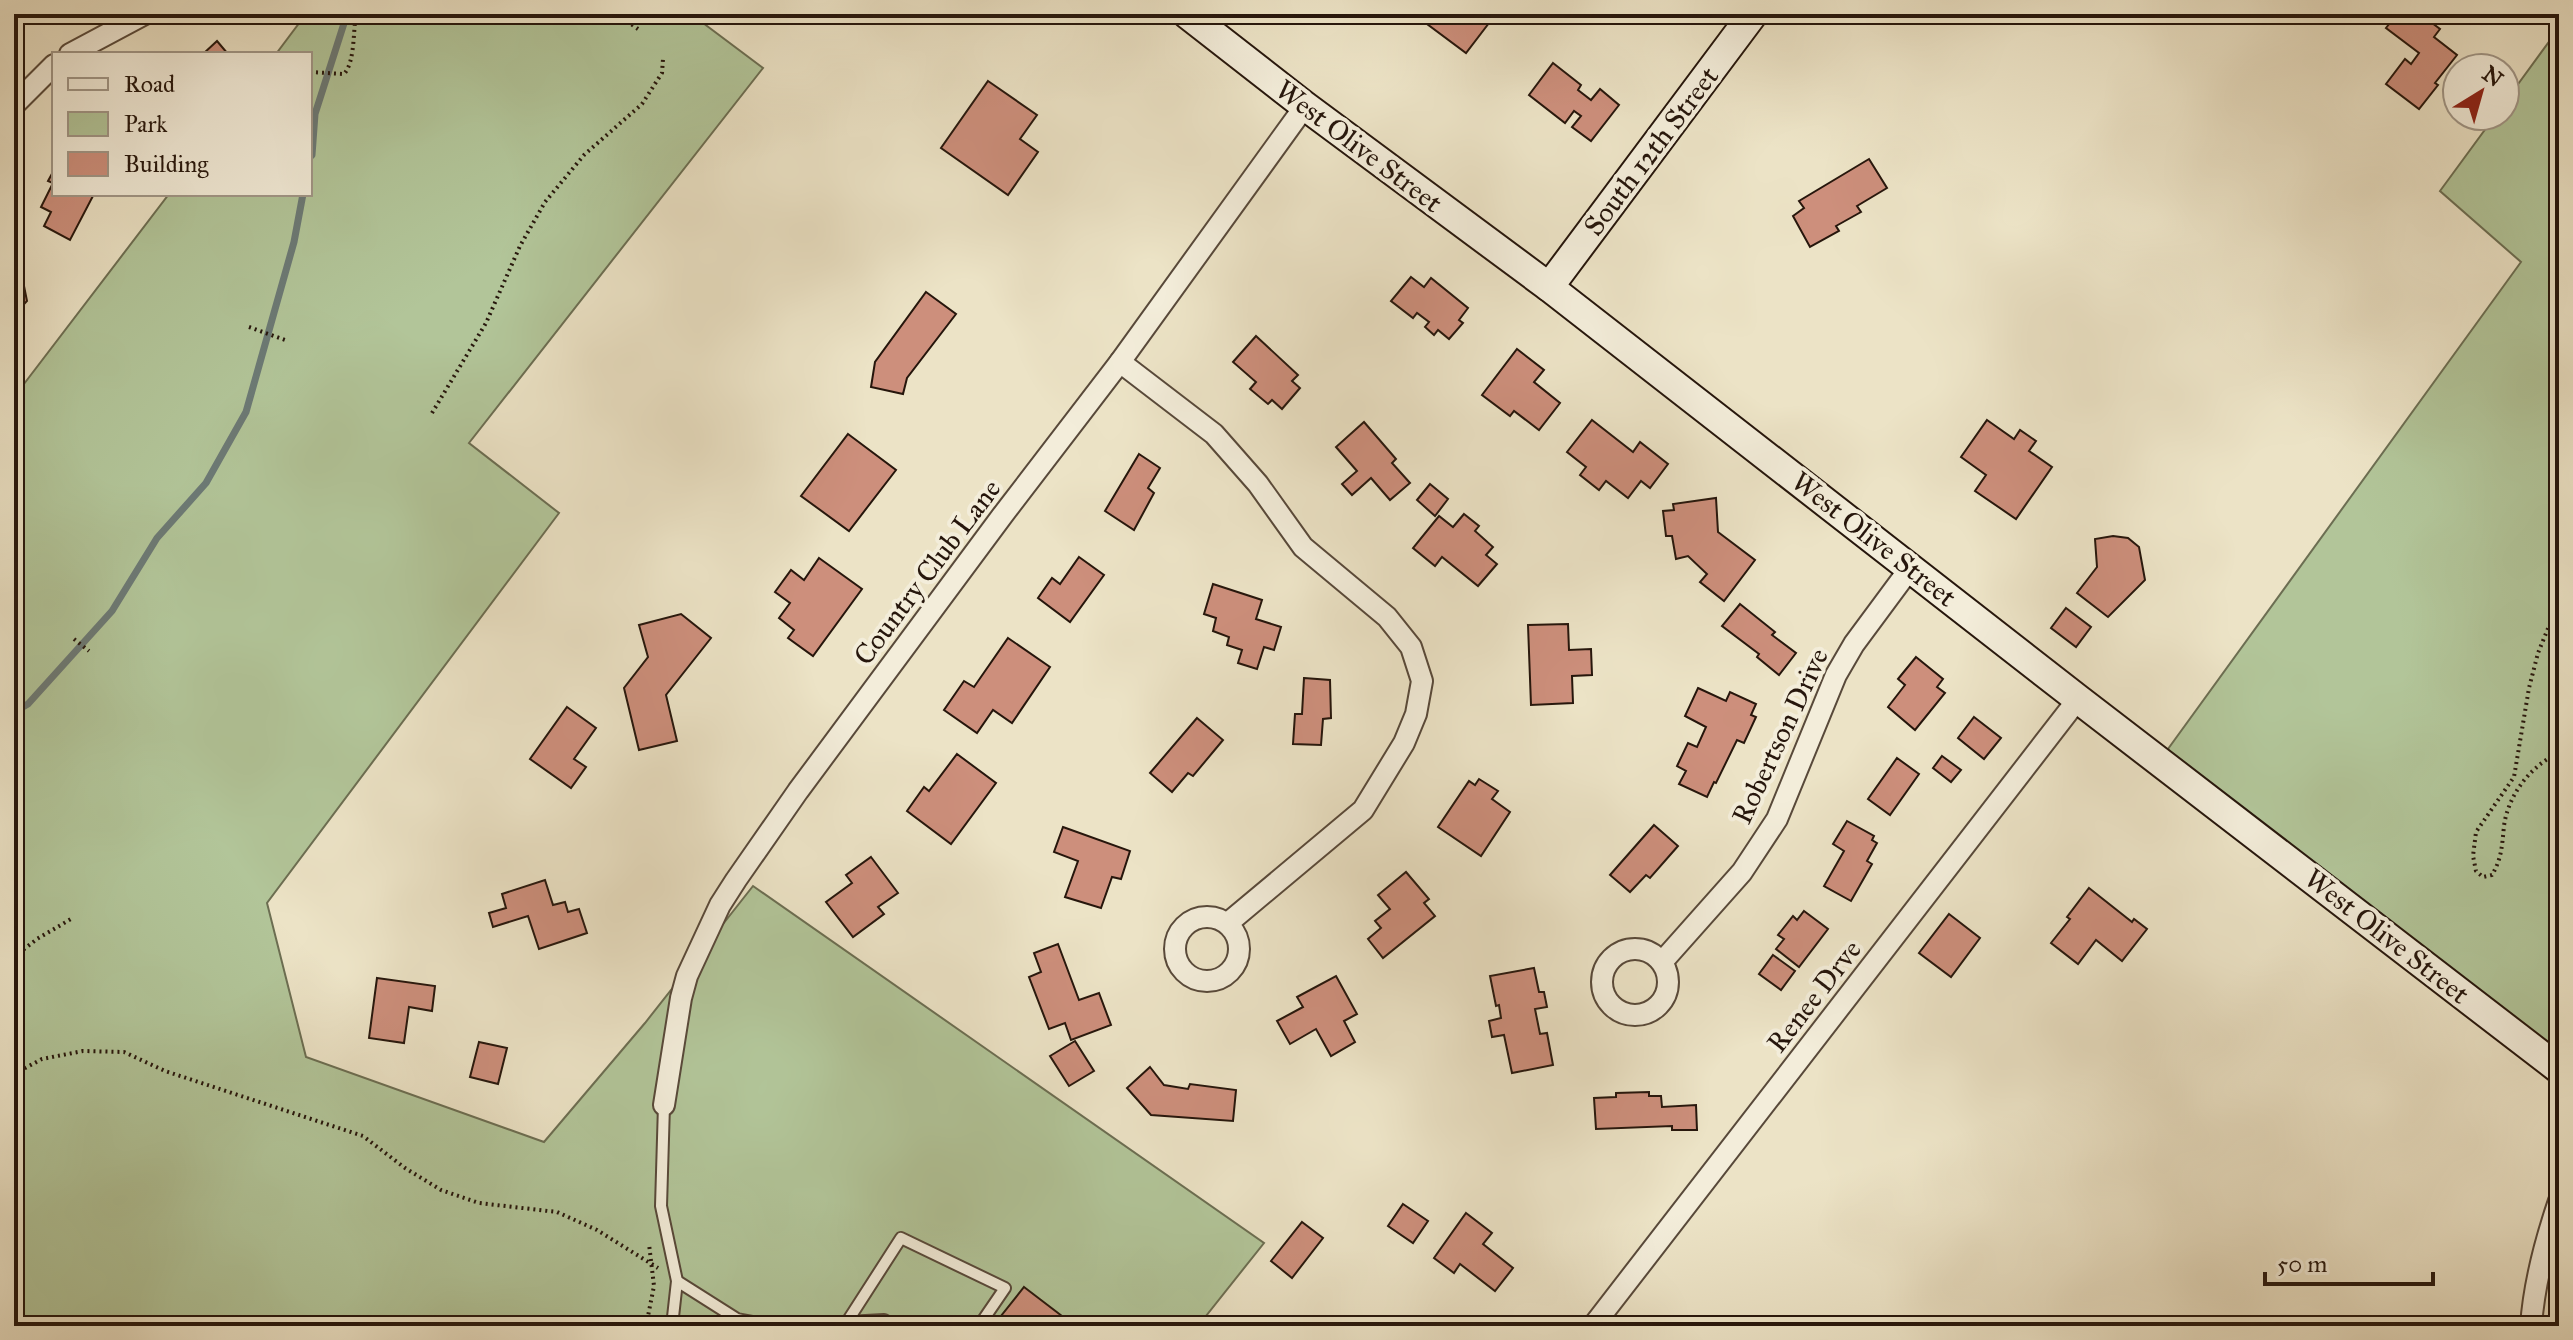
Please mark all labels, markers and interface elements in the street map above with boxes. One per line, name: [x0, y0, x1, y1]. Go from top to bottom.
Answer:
legend: [52, 52, 312, 196]
north arrow: [2441, 52, 2521, 132]
street label: South 12th Street: [1576, 59, 1726, 243]
text: N: [2477, 60, 2509, 93]
text: Road: [124, 69, 175, 99]
street label: West Olive Street: [1269, 72, 1449, 220]
text: Park: [124, 109, 168, 139]
text: Building: [124, 149, 209, 179]
street label: West Olive Street: [1784, 464, 1964, 614]
street label: Country Club Lane: [846, 472, 1008, 672]
street label: Robertson Drive: [1724, 643, 1836, 829]
street label: West Olive Street: [2297, 861, 2477, 1011]
street label: Renee Drve: [1759, 933, 1869, 1059]
scale bar: [2265, 1236, 2433, 1286]
text: 50 m: [2277, 1249, 2327, 1279]

